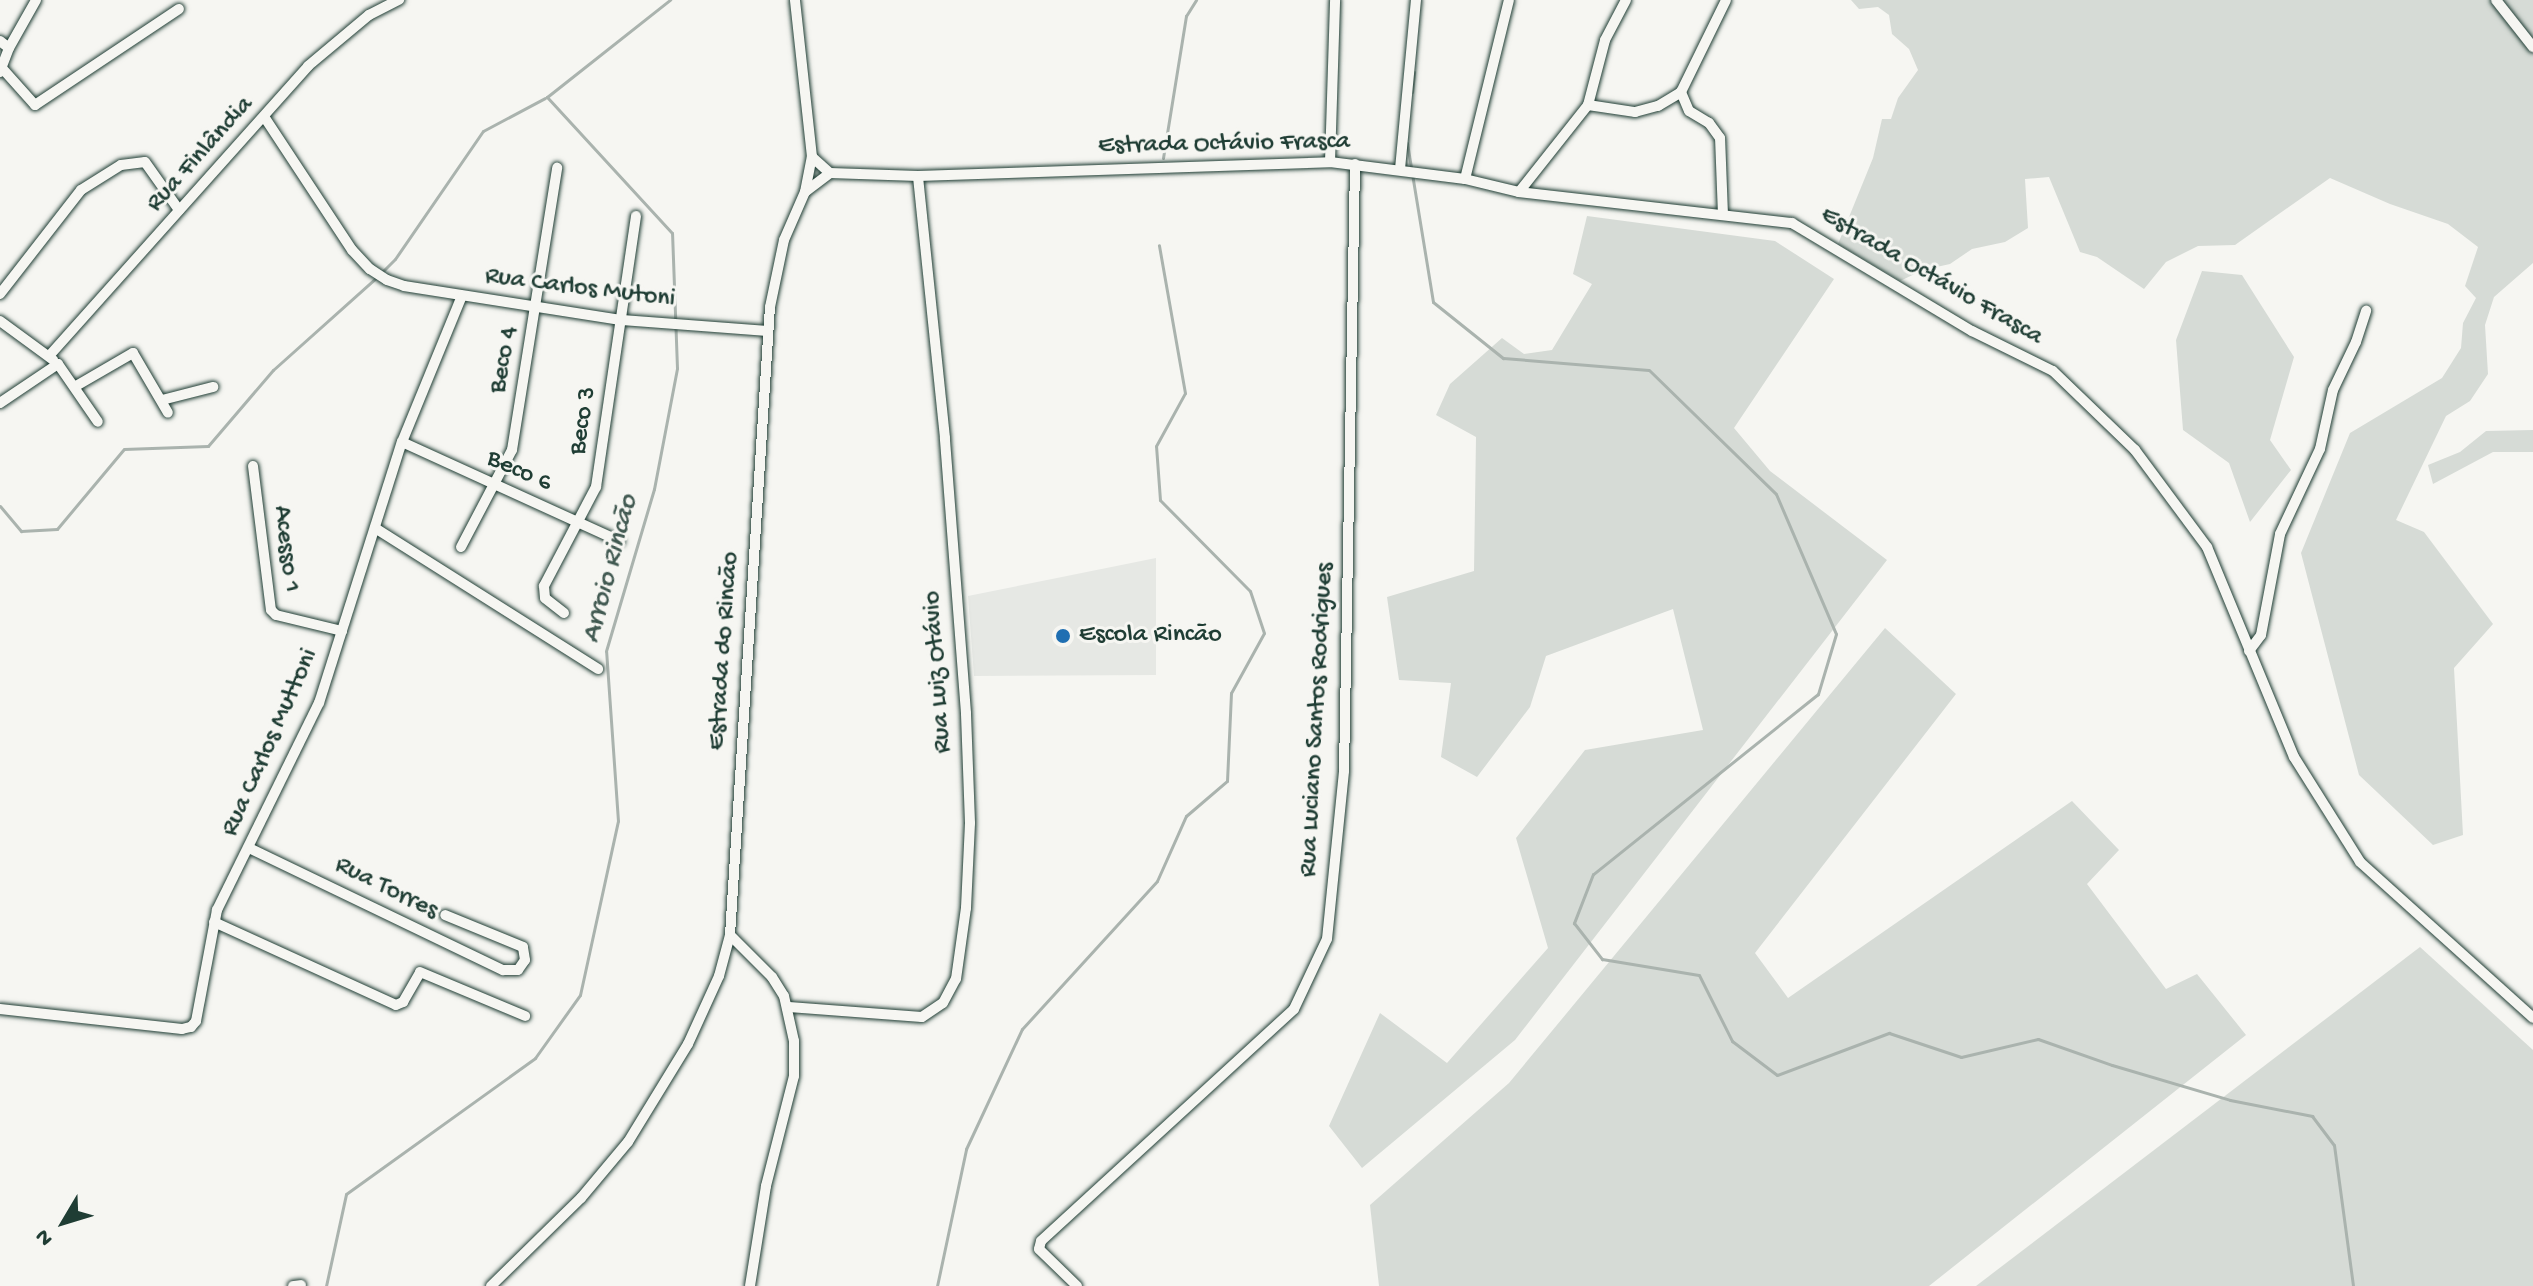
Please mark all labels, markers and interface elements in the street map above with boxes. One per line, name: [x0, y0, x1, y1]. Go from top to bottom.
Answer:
street label: Rua Finlândia: [141, 90, 261, 220]
street label: Estrada Octávio Frasca: [1098, 127, 1350, 163]
street label: Estrada Octávio Frasca: [1814, 201, 2048, 353]
street label: Rua Carlos Mutoni: [483, 262, 677, 316]
street label: Beco 4: [484, 324, 526, 396]
street label: Beco 3: [563, 385, 605, 457]
street label: Beco 6: [481, 444, 557, 500]
water label: Arroio Rincão: [575, 491, 647, 647]
street label: Acesso 1: [264, 504, 306, 594]
street label: Estrada do Rincão: [702, 551, 748, 751]
street label: Rua Luciano Santos Rodrigues: [1294, 562, 1342, 878]
street label: Rua Luiz Otávio: [918, 590, 960, 754]
place label: Escola Rincão: [1079, 620, 1222, 652]
marker: Escola Rincão: [1054, 627, 1072, 645]
street label: Rua Carlos Muttoni: [216, 644, 326, 842]
street label: Rua Torres: [329, 851, 443, 927]
north arrow: [24, 1182, 104, 1262]
text: N: [30, 1223, 60, 1250]

